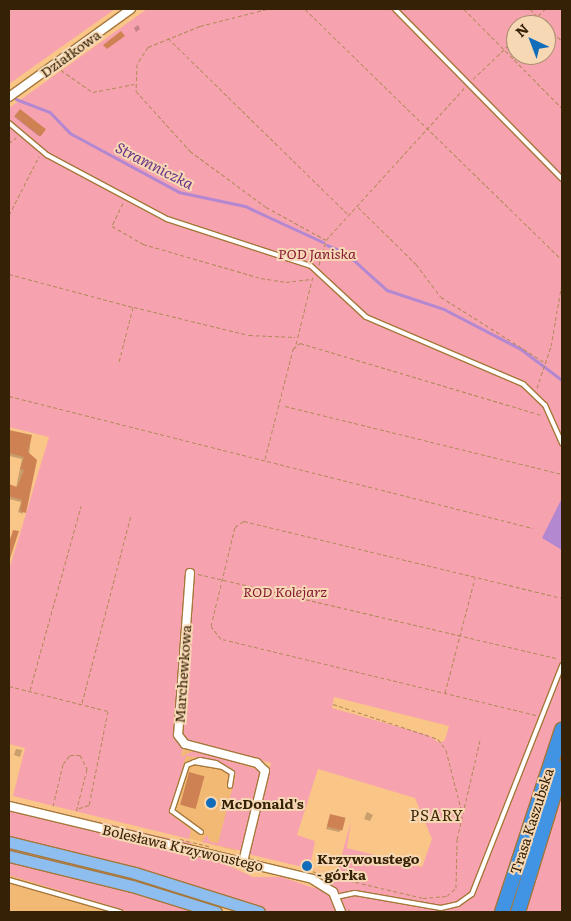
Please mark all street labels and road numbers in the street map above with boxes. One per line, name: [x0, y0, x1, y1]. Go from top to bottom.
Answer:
street label: Działkowa: [37, 26, 103, 80]
street label: Marchewkowa: [170, 624, 194, 724]
street label: Trasa Kaszubska: [506, 766, 556, 876]
street label: Bolesława Krzywoustego: [101, 820, 265, 874]

